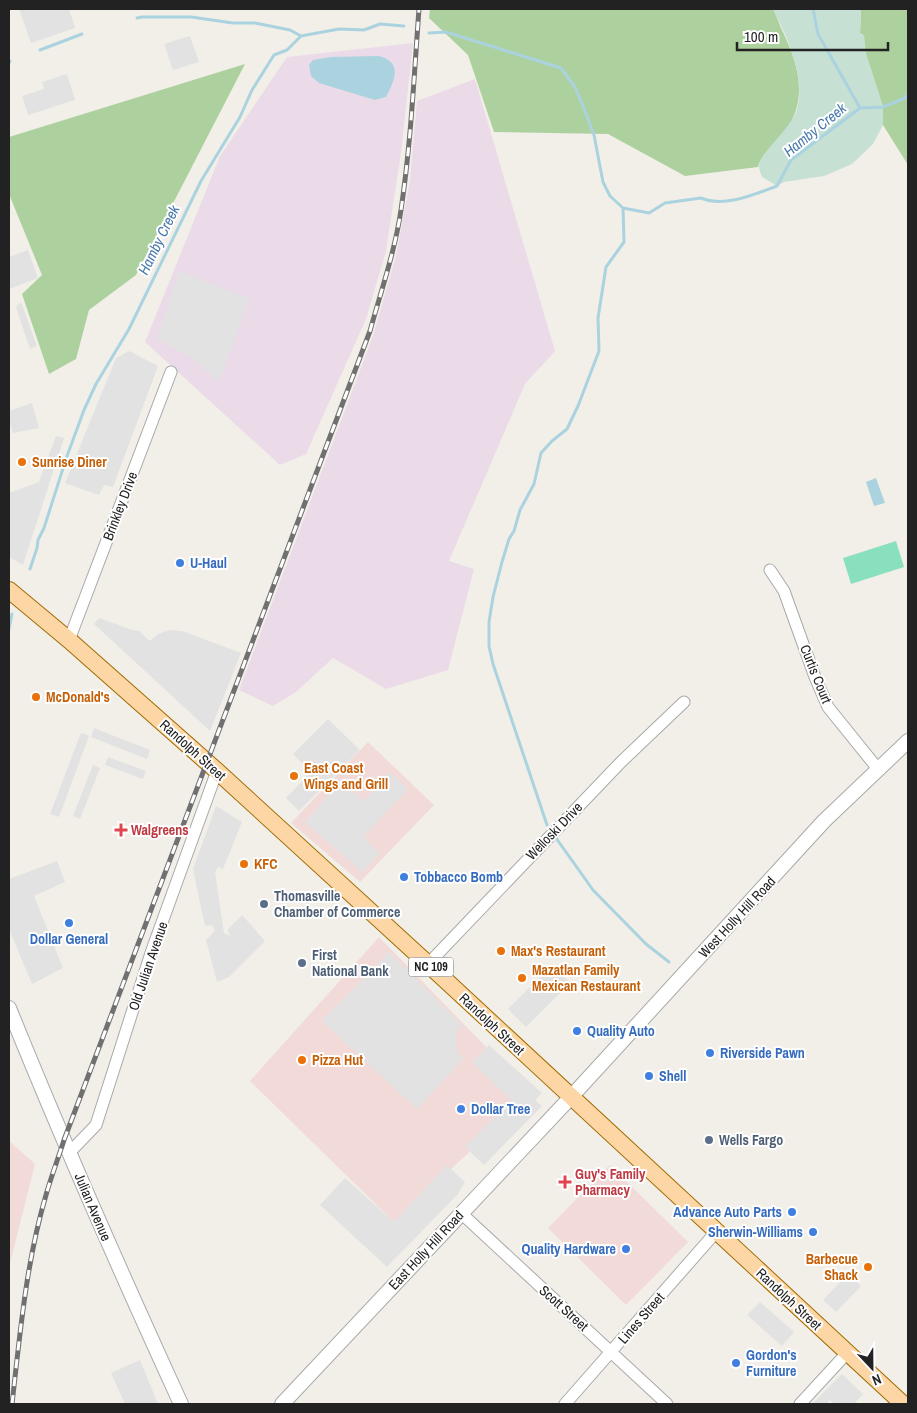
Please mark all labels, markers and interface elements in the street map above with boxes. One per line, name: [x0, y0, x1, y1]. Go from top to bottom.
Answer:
scale bar: [737, 20, 888, 52]
text: 100 m: [744, 26, 778, 47]
water label: Hamby Creek: [779, 97, 851, 161]
water label: Hamby Creek: [133, 201, 185, 278]
place label: Sunrise Diner: [32, 453, 107, 471]
marker: Sunrise Diner: [16, 456, 28, 468]
street label: Brinkley Drive: [99, 469, 141, 543]
place label: U-Haul: [190, 554, 227, 572]
marker: U-Haul: [174, 557, 186, 569]
street label: Curtis Court: [796, 642, 836, 706]
place label: McDonald's: [46, 688, 110, 706]
marker: McDonald's: [30, 691, 42, 703]
street label: Randolph Street: [156, 716, 230, 784]
place label: East Coast Wings and Grill: [304, 759, 388, 793]
marker: East Coast Wings and Grill: [288, 770, 300, 782]
street label: Welloski Drive: [522, 798, 586, 864]
place label: Walgreens: [131, 821, 189, 839]
marker: Walgreens: [115, 824, 127, 836]
place label: KFC: [254, 855, 278, 873]
marker: KFC: [238, 858, 250, 870]
place label: Tobbacco Bomb: [414, 868, 503, 886]
marker: Tobbacco Bomb: [398, 871, 410, 883]
street label: West Holly Hill Road: [695, 872, 779, 962]
place label: Thomasville Chamber of Commerce: [274, 887, 400, 921]
marker: Thomasville Chamber of Commerce: [258, 898, 270, 910]
marker: Dollar General: [63, 917, 75, 929]
street label: Old Julian Avenue: [124, 919, 172, 1013]
place label: Dollar General: [30, 930, 108, 948]
place label: Max's Restaurant: [511, 942, 606, 960]
marker: Max's Restaurant: [495, 945, 507, 957]
place label: First National Bank: [312, 946, 389, 980]
marker: First National Bank: [296, 957, 308, 969]
road number: NC 109: [408, 958, 454, 976]
place label: Mazatlan Family Mexican Restaurant: [532, 961, 641, 995]
marker: Mazatlan Family Mexican Restaurant: [516, 972, 528, 984]
street label: Randolph Street: [456, 989, 528, 1059]
place label: Quality Auto: [587, 1022, 655, 1040]
marker: Quality Auto: [571, 1025, 583, 1037]
place label: Riverside Pawn: [720, 1044, 805, 1062]
marker: Riverside Pawn: [704, 1047, 716, 1059]
place label: Pizza Hut: [312, 1051, 363, 1069]
marker: Pizza Hut: [296, 1054, 308, 1066]
place label: Shell: [659, 1067, 686, 1085]
marker: Shell: [643, 1070, 655, 1082]
place label: Dollar Tree: [471, 1100, 530, 1118]
marker: Dollar Tree: [455, 1103, 467, 1115]
place label: Wells Fargo: [719, 1131, 783, 1149]
marker: Wells Fargo: [703, 1134, 715, 1146]
place label: Guy's Family Pharmacy: [575, 1165, 646, 1199]
street label: Julian Avenue: [71, 1170, 115, 1244]
marker: Guy's Family Pharmacy: [559, 1176, 571, 1188]
place label: Advance Auto Parts: [673, 1203, 782, 1221]
marker: Advance Auto Parts: [786, 1206, 798, 1218]
street label: East Holly Hill Road: [385, 1207, 467, 1293]
place label: Sherwin-Williams: [708, 1223, 803, 1241]
marker: Sherwin-Williams: [807, 1226, 819, 1238]
place label: Quality Hardware: [522, 1240, 616, 1258]
marker: Quality Hardware: [620, 1243, 632, 1255]
place label: Barbecue Shack: [806, 1250, 859, 1284]
marker: Barbecue Shack: [862, 1261, 874, 1273]
street label: Randolph Street: [753, 1264, 825, 1334]
street label: Scott Street: [536, 1281, 592, 1335]
street label: Lines Street: [614, 1289, 668, 1347]
north arrow: [847, 1343, 897, 1393]
place label: Gordon's Furniture: [746, 1346, 797, 1380]
marker: Gordon's Furniture: [730, 1357, 742, 1369]
text: N: [870, 1370, 884, 1390]

